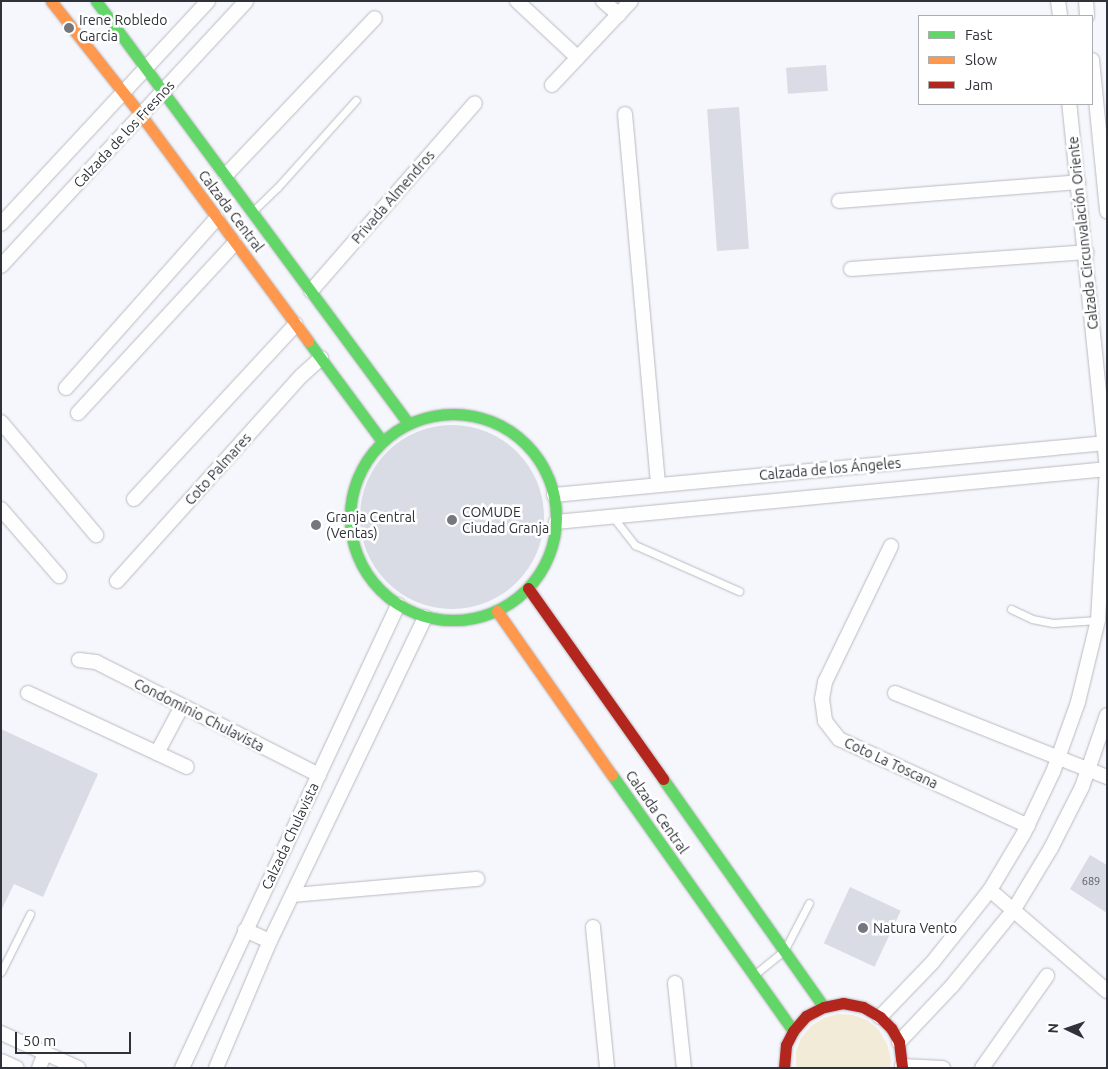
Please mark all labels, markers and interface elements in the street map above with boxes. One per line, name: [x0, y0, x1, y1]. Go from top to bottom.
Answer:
place label: Irene Robledo Garcia: [79, 12, 167, 44]
legend: [918, 15, 1093, 105]
marker: Irene Robledo Garcia: [63, 22, 75, 34]
text: Fast: [965, 26, 992, 43]
text: Slow: [965, 51, 997, 68]
text: Jam: [965, 76, 993, 93]
street label: Calzada de los Fresnos: [70, 77, 178, 191]
street label: Calzada Circunvalación Oriente: [1064, 136, 1102, 330]
street label: Privada Almendros: [348, 147, 438, 247]
street label: Calzada Central: [195, 167, 267, 255]
street label: Coto Palmares: [181, 430, 255, 508]
street label: Calzada de los Ángeles: [758, 454, 902, 484]
place label: COMUDE Ciudad Granja: [462, 504, 549, 536]
place label: Granja Central (Ventas): [326, 509, 416, 542]
marker: COMUDE Ciudad Granja: [446, 514, 458, 526]
marker: Granja Central (Ventas): [310, 519, 322, 531]
street label: Condominio Chulavista: [131, 675, 267, 755]
street label: Coto La Toscana: [841, 734, 941, 792]
street label: Calzada Central: [622, 767, 692, 857]
street label: Calzada Chulavista: [258, 780, 322, 892]
house number: 689: [1082, 874, 1100, 888]
place label: Natura Vento: [873, 920, 957, 936]
marker: Natura Vento: [857, 922, 869, 934]
north arrow: [1043, 1004, 1093, 1054]
scale bar: [18, 1022, 134, 1054]
text: N: [1045, 1023, 1061, 1034]
text: 50 m: [23, 1032, 56, 1049]

